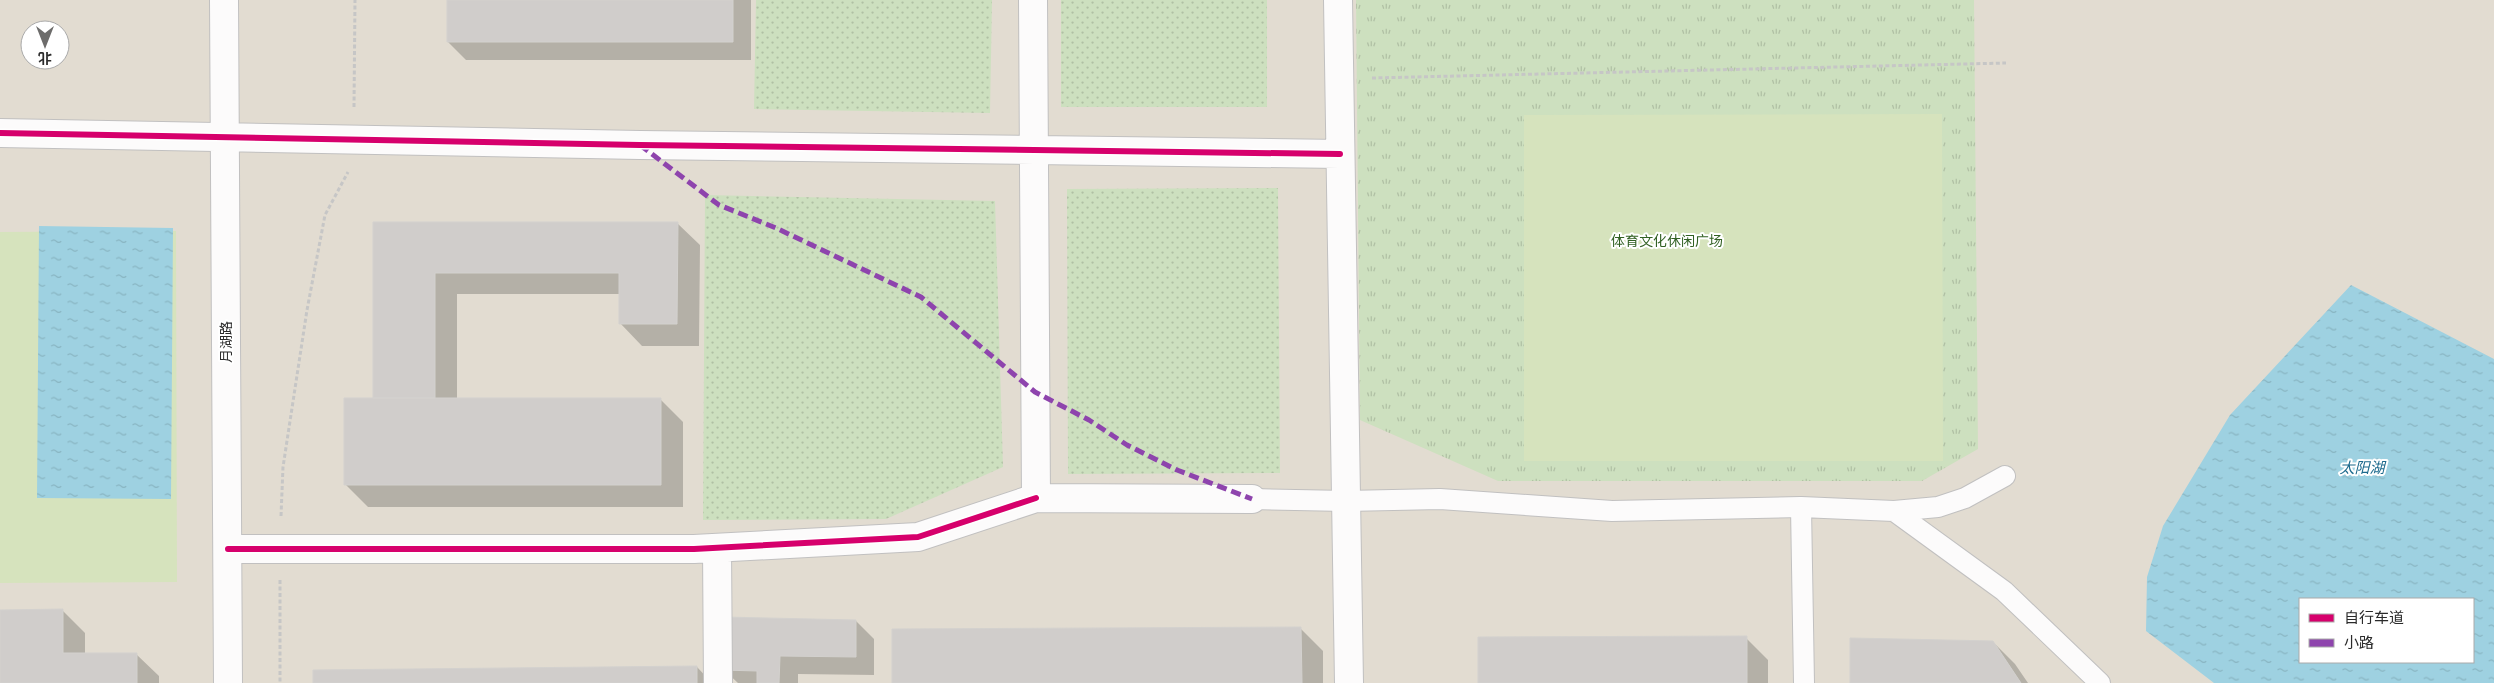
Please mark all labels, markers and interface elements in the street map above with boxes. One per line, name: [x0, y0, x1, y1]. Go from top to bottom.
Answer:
north arrow: [20, 20, 70, 70]
text: 北: [38, 49, 52, 67]
park label: 体育文化休闲广场: [1611, 232, 1723, 250]
street label: 月湖路: [217, 321, 235, 363]
water label: 太阳湖: [2339, 458, 2386, 477]
legend: [2299, 598, 2474, 663]
text: 自行车道: [2344, 608, 2404, 627]
text: 小路: [2344, 633, 2374, 652]

